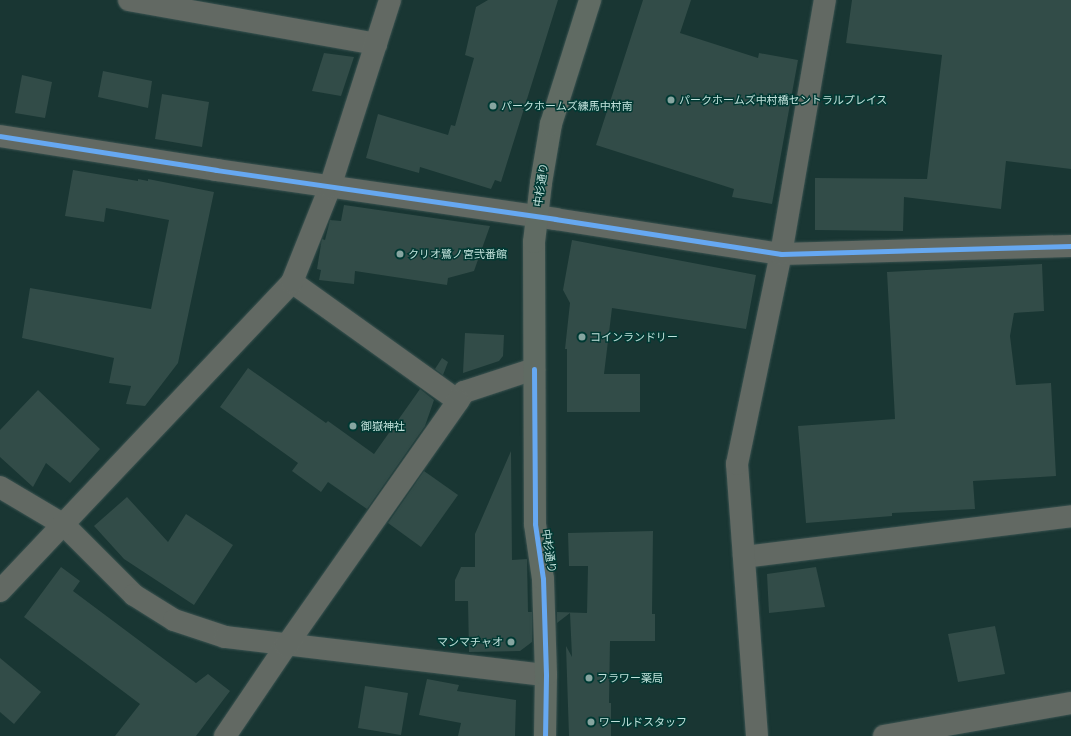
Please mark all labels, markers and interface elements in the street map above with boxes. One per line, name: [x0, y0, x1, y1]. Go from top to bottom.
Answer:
place label: パークホームズ中村橋セントラルプレイス: [679, 93, 888, 107]
marker: パークホームズ中村橋セントラルプレイス: [666, 95, 676, 105]
place label: パークホームズ練馬中村南: [501, 99, 633, 113]
marker: パークホームズ練馬中村南: [488, 101, 498, 111]
street label: 中杉通り: [531, 162, 551, 208]
place label: クリオ鷺ノ宮弐番館: [408, 247, 507, 261]
marker: クリオ鷺ノ宮弐番館: [395, 249, 405, 259]
place label: コインランドリー: [590, 330, 678, 344]
marker: コインランドリー: [577, 332, 587, 342]
place label: 御嶽神社: [361, 419, 405, 433]
marker: 御嶽神社: [348, 421, 358, 431]
street label: 中杉通り: [539, 528, 559, 574]
place label: マンマチャオ: [437, 635, 503, 649]
marker: マンマチャオ: [506, 637, 516, 647]
place label: フラワー薬局: [597, 671, 663, 685]
marker: フラワー薬局: [584, 673, 594, 683]
place label: ワールドスタッフ: [599, 715, 687, 729]
marker: ワールドスタッフ: [586, 717, 596, 727]

